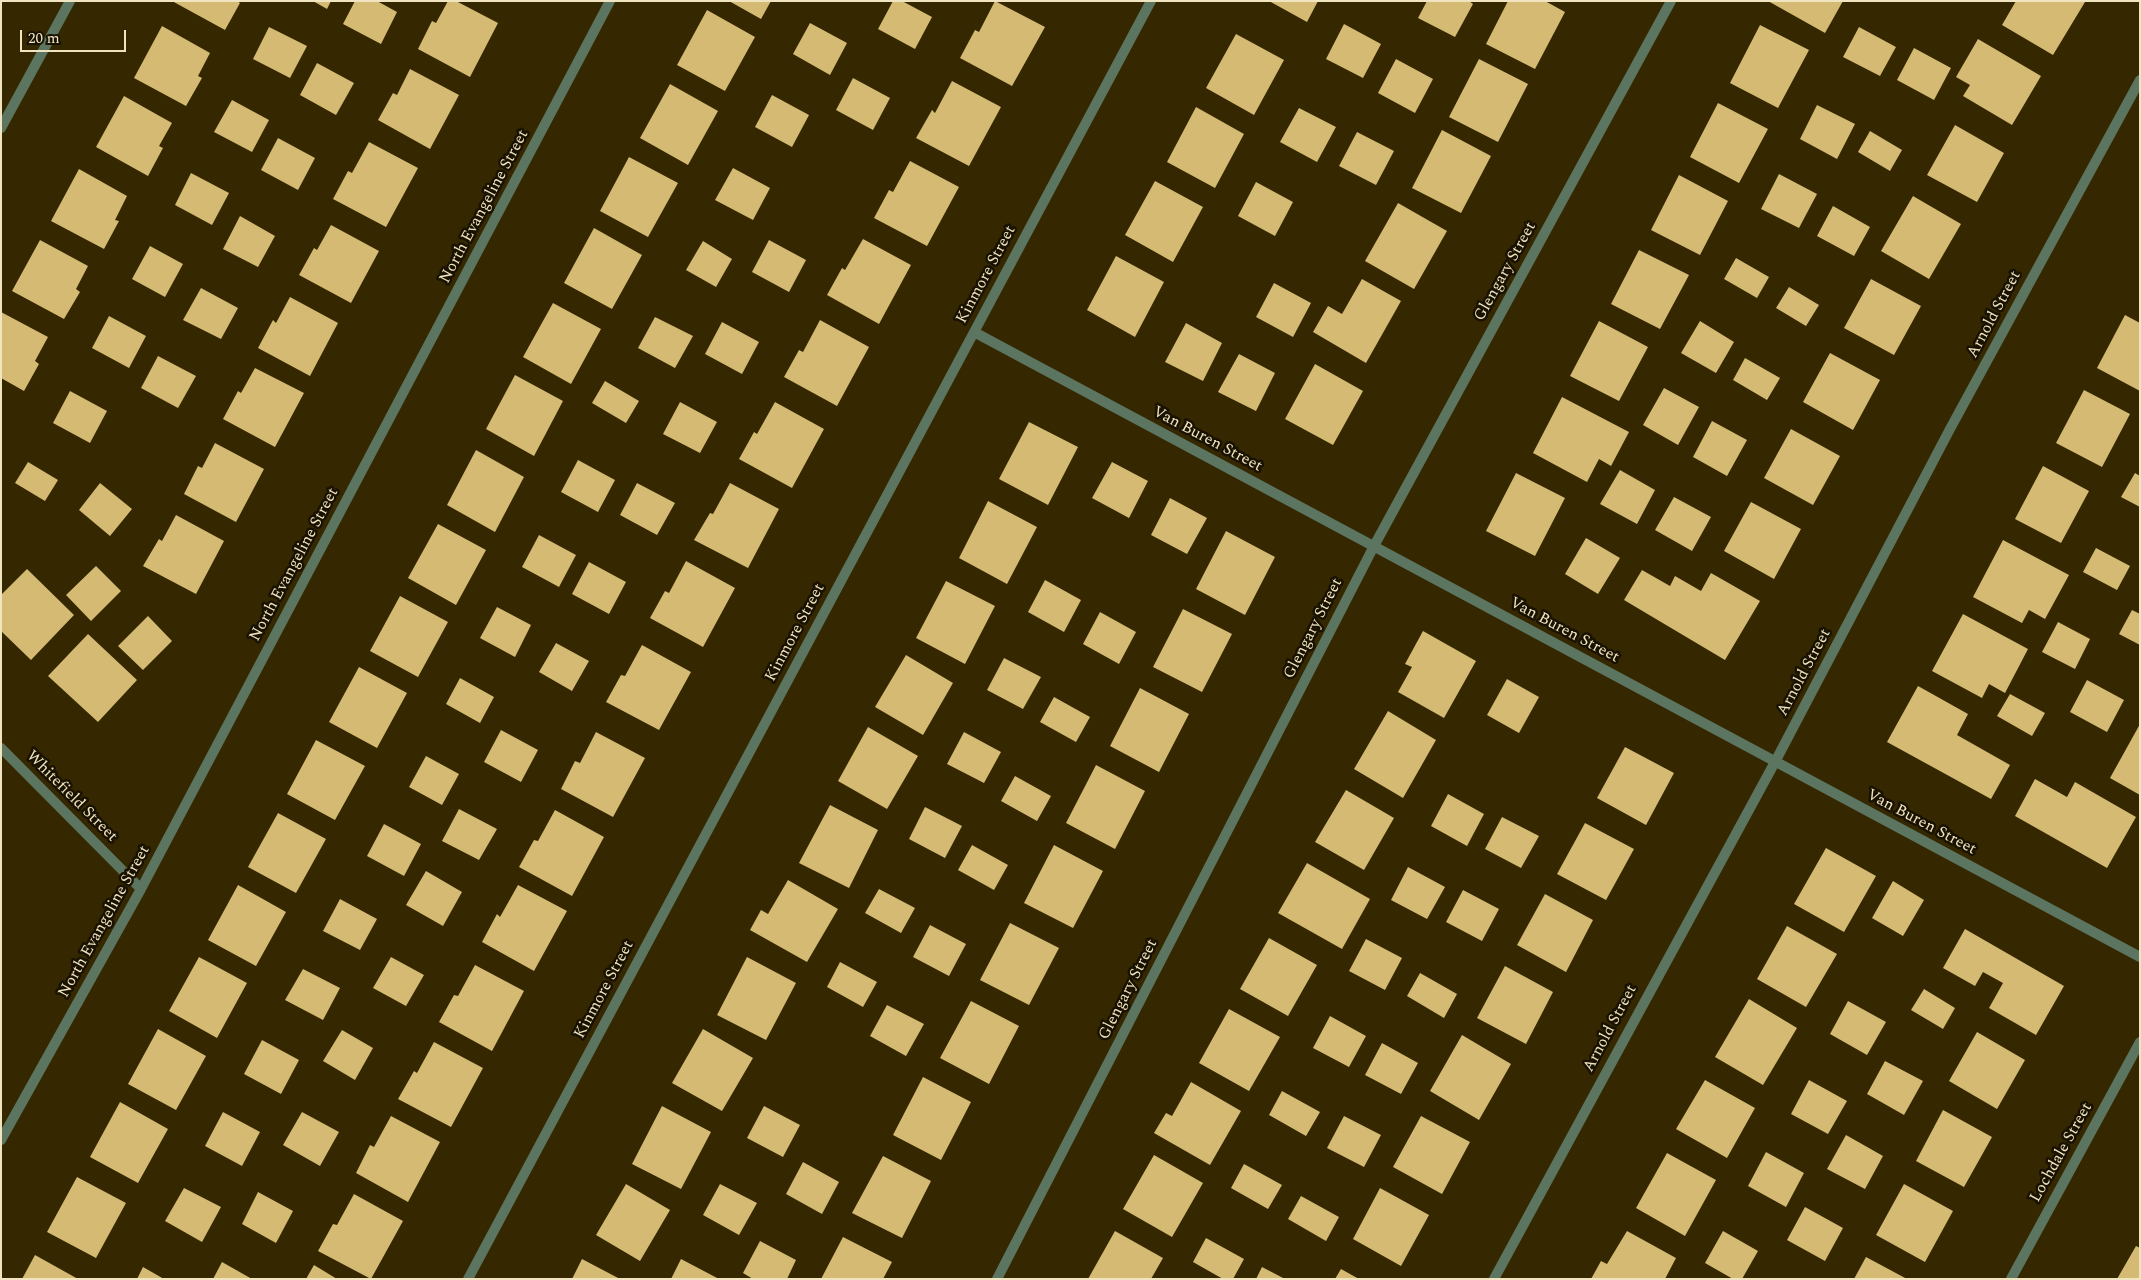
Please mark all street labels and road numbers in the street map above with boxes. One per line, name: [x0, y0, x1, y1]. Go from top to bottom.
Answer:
street label: North Evangeline Street: [436, 127, 534, 287]
street label: Glengary Street: [1471, 219, 1541, 325]
street label: Kinmore Street: [953, 223, 1021, 327]
street label: Arnold Street: [1964, 268, 2026, 362]
street label: Van Buren Street: [1149, 403, 1265, 477]
street label: North Evangeline Street: [246, 485, 344, 645]
street label: Glengary Street: [1280, 575, 1348, 683]
street label: Kinmore Street: [762, 581, 830, 685]
street label: Van Buren Street: [1506, 594, 1622, 668]
street label: Arnold Street: [1774, 626, 1836, 720]
street label: Whitefield Street: [21, 747, 121, 847]
street label: Van Buren Street: [1863, 786, 1979, 860]
street label: North Evangeline Street: [55, 843, 155, 1001]
street label: Glengary Street: [1095, 936, 1163, 1044]
street label: Kinmore Street: [571, 938, 639, 1042]
street label: Arnold Street: [1580, 982, 1642, 1076]
street label: Lochdale Street: [2027, 1100, 2097, 1206]

